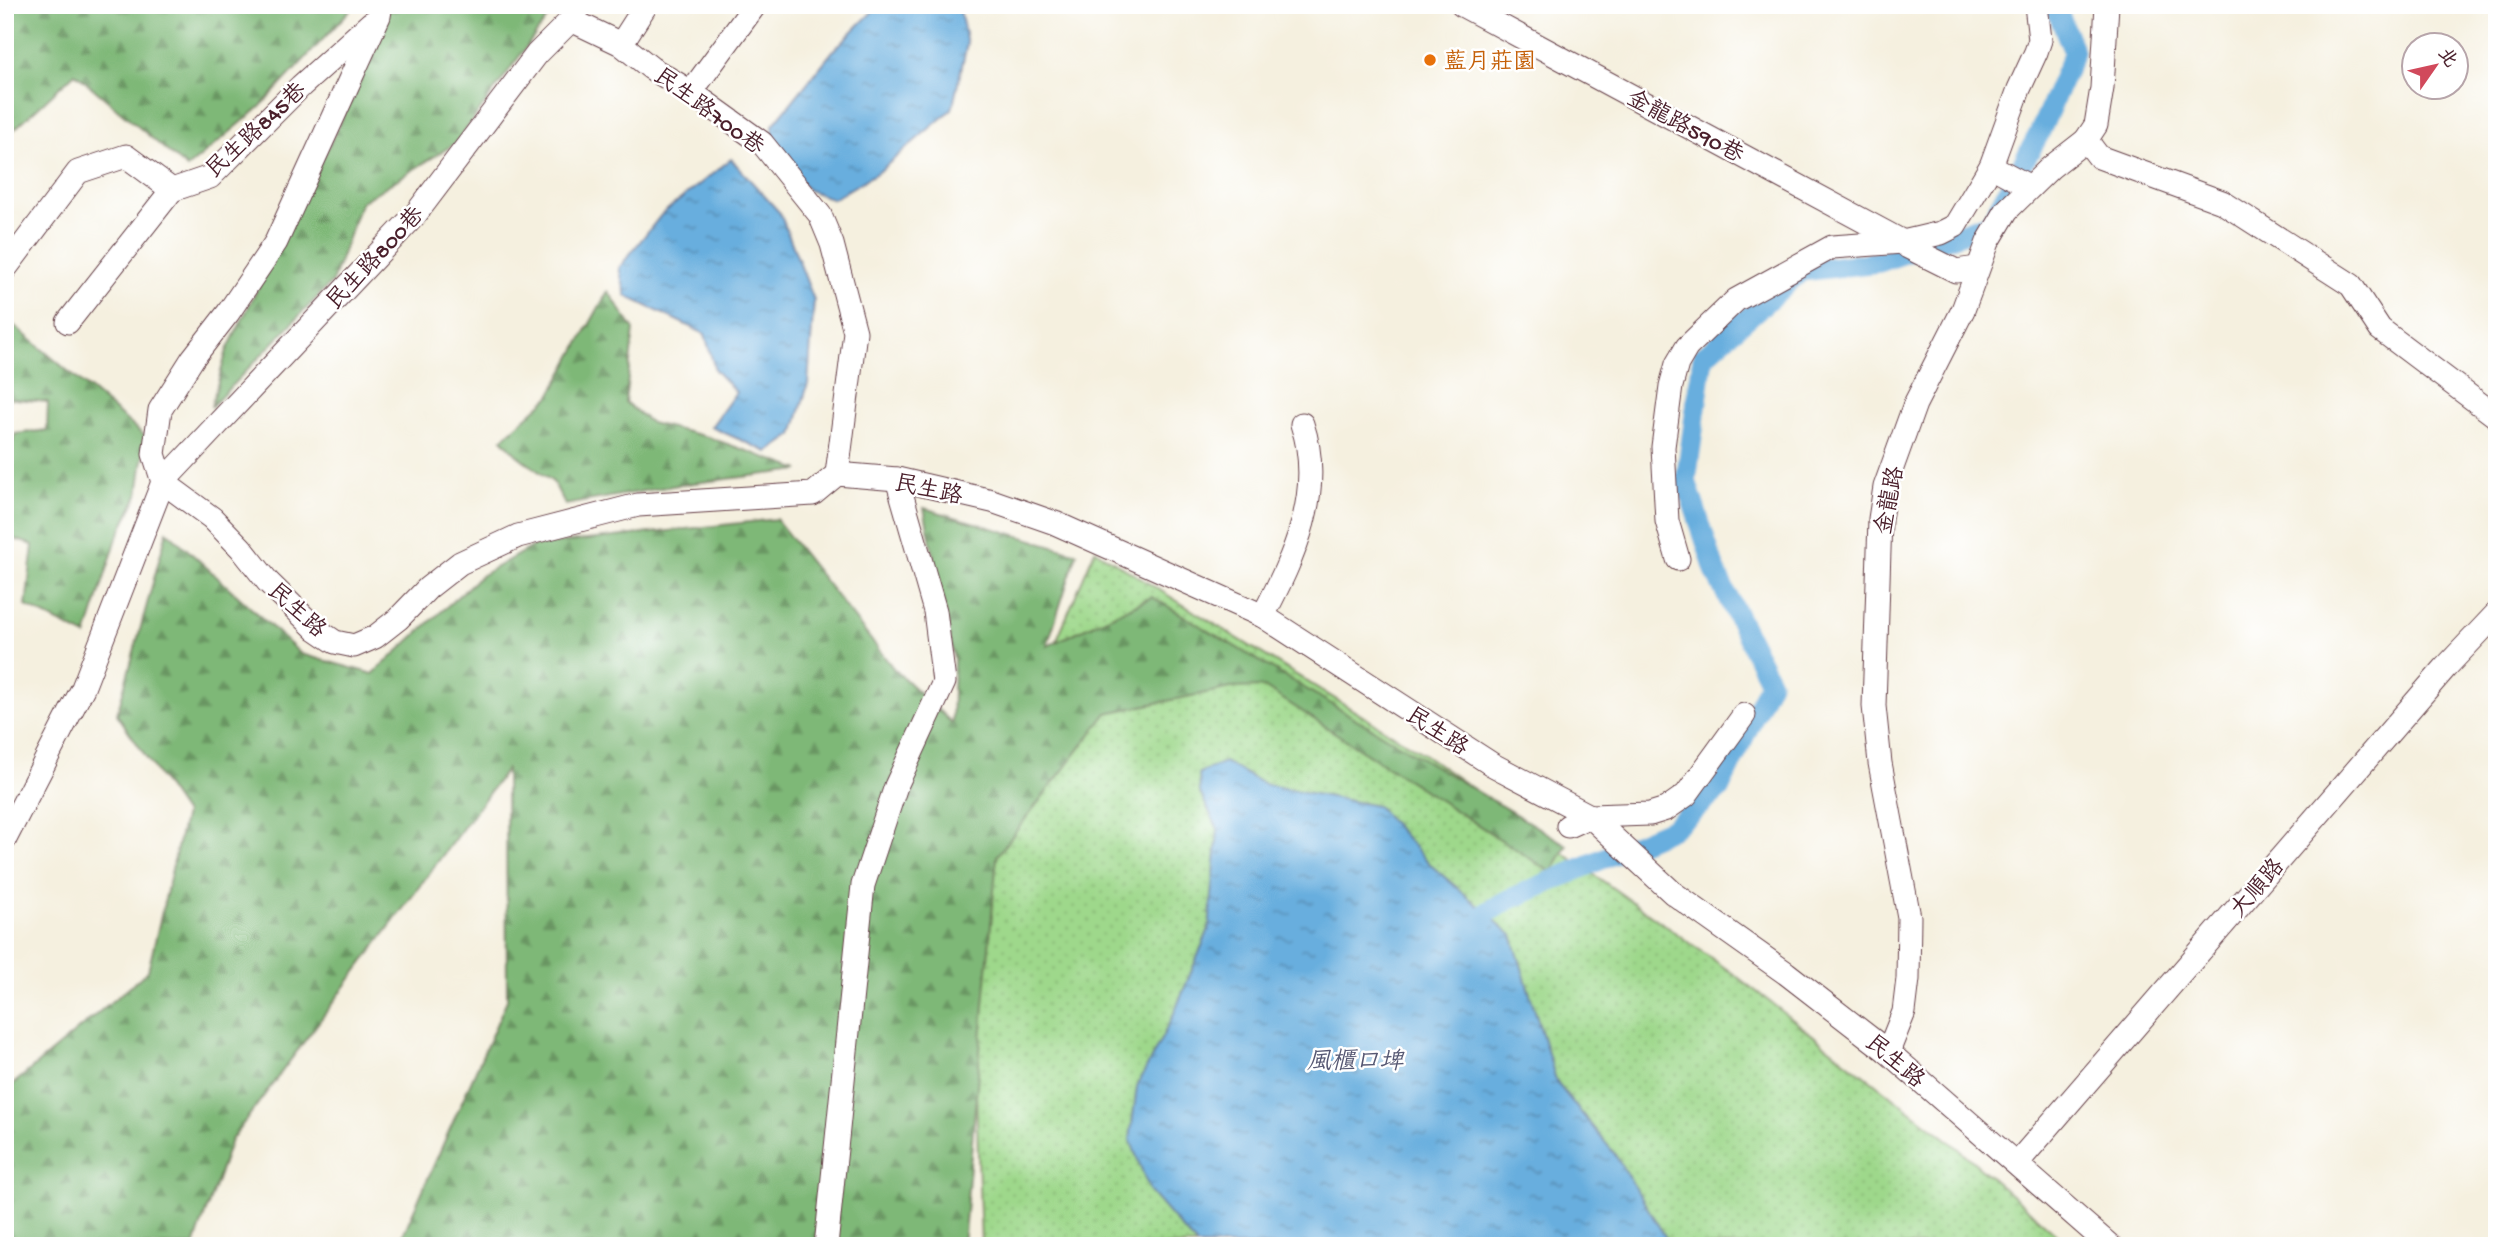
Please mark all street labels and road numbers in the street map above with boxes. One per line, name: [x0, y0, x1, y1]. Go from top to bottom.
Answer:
street label: 民生路700巷: [647, 63, 770, 163]
street label: 民生路845巷: [201, 77, 314, 185]
street label: 金龍路590巷: [1621, 85, 1749, 171]
street label: 民生路800巷: [321, 201, 432, 316]
street label: 金龍路: [1871, 464, 1911, 537]
street label: 民生路: [892, 470, 965, 512]
street label: 民生路: [261, 578, 331, 645]
street label: 民生路: [1400, 702, 1473, 763]
street label: 大順路: [2225, 854, 2291, 924]
street label: 民生路: [1859, 1029, 1929, 1095]

